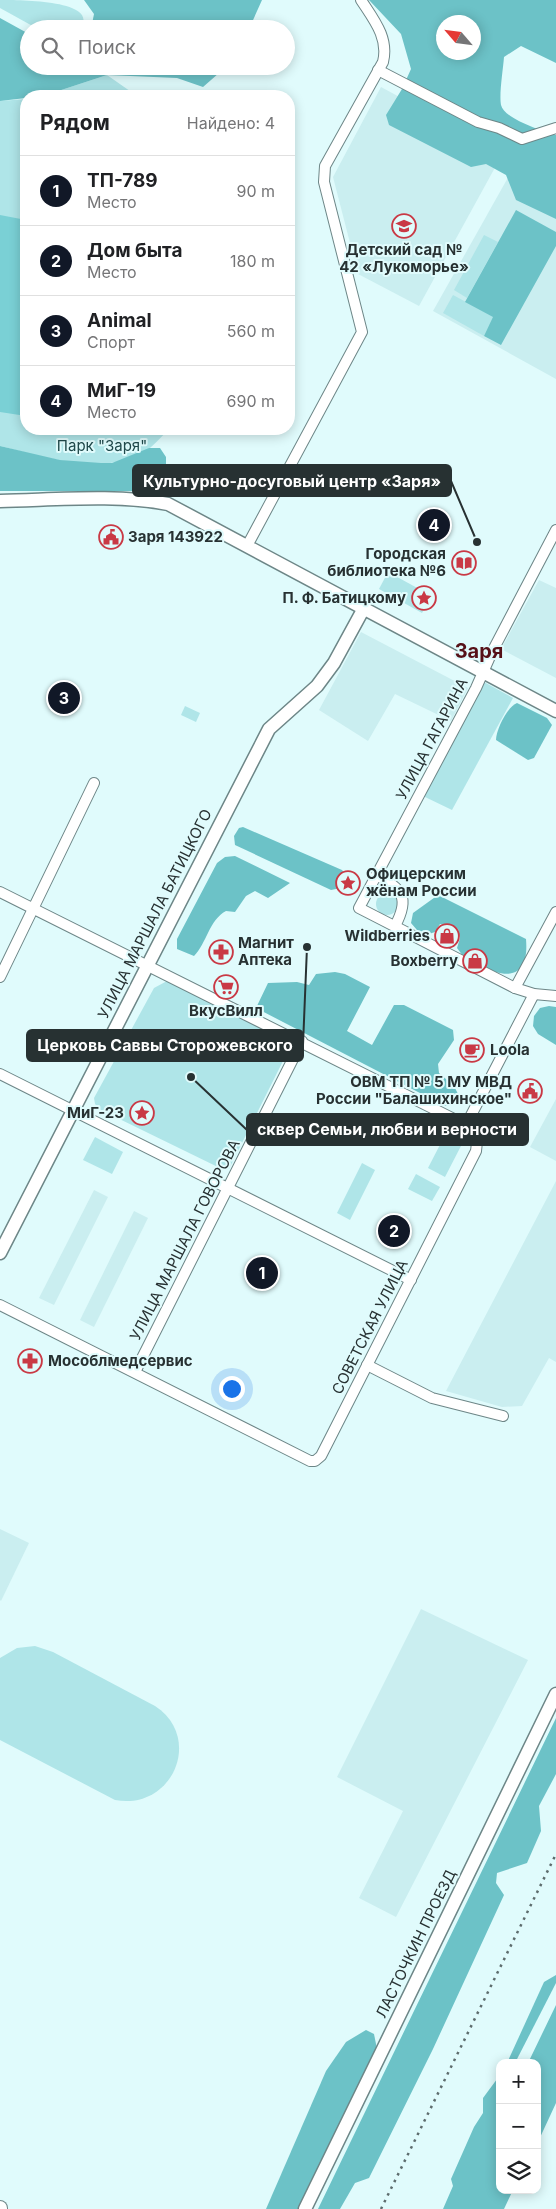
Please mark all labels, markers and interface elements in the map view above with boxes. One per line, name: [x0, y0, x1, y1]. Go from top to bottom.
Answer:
north arrow: [436, 15, 481, 60]
search box: [20, 20, 295, 75]
icon: search: [38, 34, 66, 62]
text: Поиск: [78, 36, 136, 59]
text: Рядом: [40, 110, 110, 135]
text: Найдено: 4: [187, 113, 275, 133]
text: ТП-789: [87, 169, 158, 192]
text: 1: [53, 181, 59, 201]
text: 90 m: [236, 181, 275, 201]
text: Место: [87, 192, 137, 212]
school or university icon: Детский сад № 42 «Лукоморье»: [391, 213, 417, 239]
text: Дом быта: [87, 239, 182, 262]
place label: Детский сад № 42 «Лукоморье»: [339, 240, 469, 276]
text: 2: [51, 251, 61, 271]
text: 180 m: [230, 251, 275, 271]
text: Место: [87, 262, 137, 282]
text: Animal: [87, 309, 152, 332]
text: 3: [51, 321, 61, 341]
text: 560 m: [227, 321, 275, 341]
text: Спорт: [87, 332, 135, 352]
text: МиГ-19: [87, 379, 156, 402]
text: 4: [51, 391, 61, 411]
text: 690 m: [227, 391, 275, 411]
text: Место: [87, 402, 137, 422]
park label: Парк "Заря": [57, 436, 147, 455]
callout: Культурно-досуговый центр «Заря»: [133, 465, 451, 496]
text: Культурно-досуговый центр «Заря»: [143, 471, 441, 491]
pin: 4: [418, 506, 450, 544]
public building icon: Заря 143922: [98, 524, 124, 550]
place label: Заря 143922: [128, 527, 223, 546]
place label: Городская библиотека №6: [327, 544, 446, 580]
library icon: Городская библиотека №6: [451, 550, 477, 576]
place icon: П. Ф. Батицкому: [411, 585, 437, 611]
place label: П. Ф. Батицкому: [283, 588, 406, 607]
district label: Заря: [455, 639, 503, 663]
street label: УЛИЦА ГАГАРИНА: [391, 675, 472, 803]
pin: 3: [48, 679, 80, 717]
street label: УЛИЦА МАРШАЛА БАТИЦКОГО: [93, 806, 216, 1022]
place label: Офицерским жёнам России: [366, 864, 477, 900]
place icon: Офицерским жёнам России: [335, 870, 361, 896]
shop icon: Wildberries: [434, 923, 460, 949]
place label: Wildberries: [345, 926, 430, 945]
place label: Магнит Аптека: [238, 933, 294, 969]
pharmacy icon: Магнит Аптека: [208, 939, 234, 965]
shop icon: Boxberry: [462, 948, 488, 974]
place label: Boxberry: [390, 951, 458, 970]
supermarket icon: ВкусВилл: [213, 974, 239, 1000]
place label: ВкусВилл: [189, 1001, 263, 1020]
callout: Церковь Саввы Сторожевского: [27, 1030, 303, 1061]
text: Церковь Саввы Сторожевского: [37, 1035, 293, 1055]
cafe icon: Loola: [459, 1037, 485, 1063]
place label: Loola: [490, 1040, 530, 1059]
place label: ОВМ ТП № 5 МУ МВД России "Балашихинское": [316, 1072, 512, 1108]
public building icon: ОВМ ТП № 5 МУ МВД России "Балашихинское": [517, 1078, 543, 1104]
place icon: МиГ-23: [129, 1100, 155, 1126]
place label: МиГ-23: [67, 1103, 124, 1122]
callout: сквер Семьи, любви и верности: [247, 1114, 528, 1145]
text: сквер Семьи, любви и верности: [257, 1119, 517, 1139]
street label: УЛИЦА МАРШАЛА ГОВОРОВА: [125, 1136, 244, 1344]
pin: 2: [378, 1212, 410, 1250]
pin: 1: [246, 1254, 278, 1292]
street label: СОВЕТСКАЯ УЛИЦА: [327, 1256, 412, 1397]
pharmacy icon: Мособлмедсервис: [17, 1348, 43, 1374]
place label: Мособлмедсервис: [48, 1351, 193, 1370]
your location: [219, 1376, 245, 1402]
street label: ЛАСТОЧКИН ПРОЕЗД: [371, 1866, 460, 2021]
map controls: [496, 2059, 541, 2194]
button: +: [496, 2059, 541, 2104]
button: −: [496, 2104, 541, 2149]
button: layers: [496, 2149, 541, 2194]

